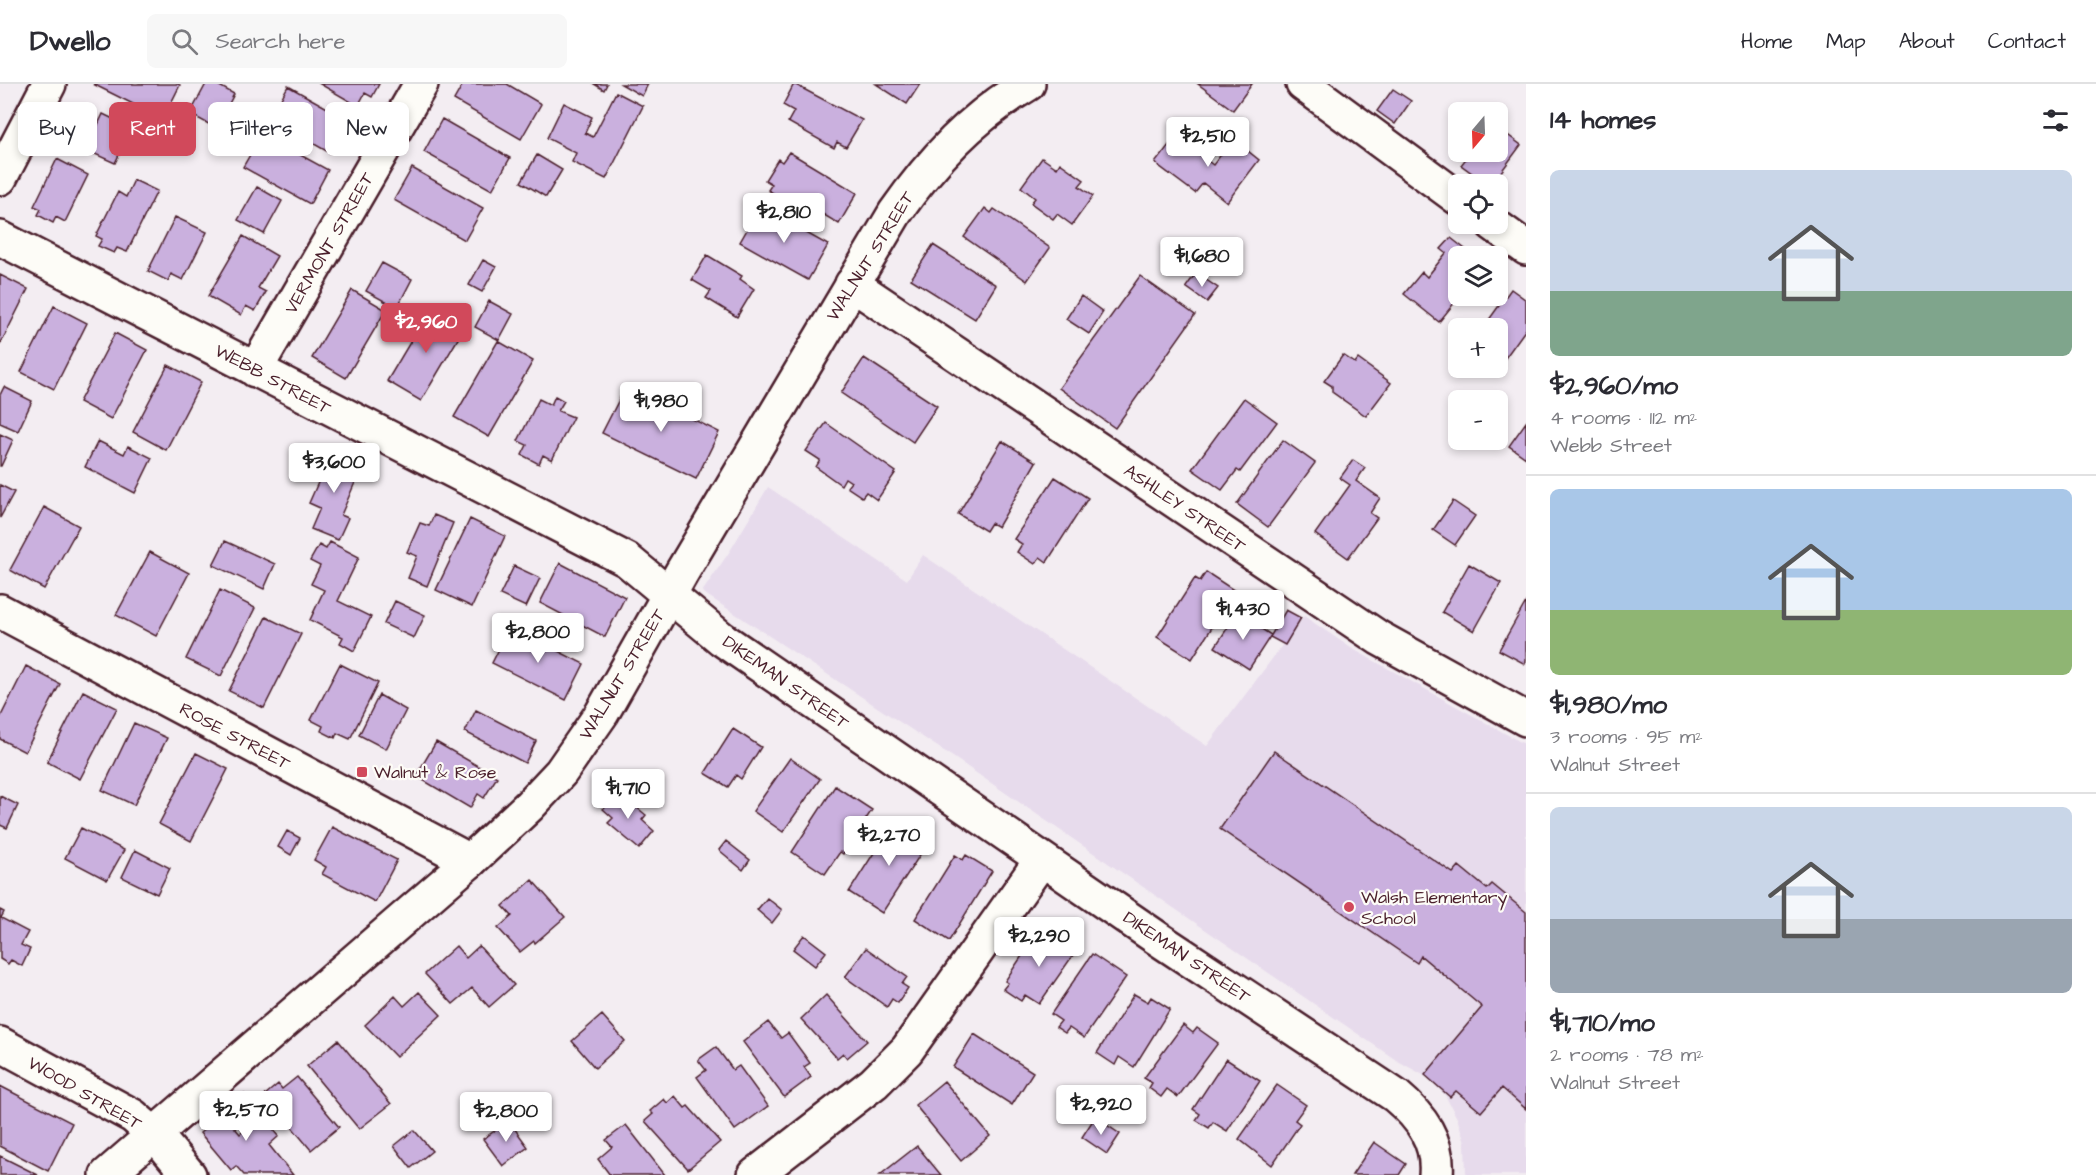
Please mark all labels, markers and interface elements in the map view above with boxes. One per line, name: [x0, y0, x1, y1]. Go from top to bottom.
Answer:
search box: [147, 14, 567, 68]
text: Dwello: [30, 22, 111, 61]
icon: search: [168, 25, 201, 58]
text: Search here: [216, 26, 345, 57]
text: Home: [1741, 27, 1793, 56]
text: Map: [1826, 27, 1866, 56]
text: About: [1899, 27, 1955, 56]
text: Contact: [1988, 27, 2066, 56]
chip: Buy: [18, 102, 97, 156]
chip: Rent: [109, 102, 196, 156]
chip: Filters: [208, 102, 313, 156]
chip: New: [325, 102, 409, 156]
north arrow: [1448, 102, 1508, 162]
map controls: [1448, 102, 1508, 450]
text: 14 homes: [1550, 102, 1656, 138]
icon: filters: [2039, 104, 2072, 137]
pin: $2,510: [1159, 117, 1257, 168]
text: $2,510: [1180, 122, 1236, 150]
street label: VERMONT STREET: [279, 167, 381, 319]
button: locate: [1448, 174, 1508, 234]
street label: WALNUT STREET: [820, 186, 921, 326]
pin: $2,810: [735, 193, 833, 244]
text: $2,810: [757, 198, 811, 226]
icon: home: [1757, 209, 1865, 317]
pin: $1,680: [1153, 237, 1251, 288]
text: $1,680: [1174, 242, 1230, 270]
button: layers: [1448, 246, 1508, 306]
pin: $2,960: [377, 303, 475, 354]
text: $2,960: [395, 308, 457, 336]
button: +: [1448, 318, 1508, 378]
street label: WEBB STREET: [210, 338, 336, 421]
text: $2,960/mo: [1550, 368, 1678, 404]
pin: $1,980: [612, 382, 710, 433]
text: $1,980: [634, 387, 688, 415]
button: −: [1448, 390, 1508, 450]
text: 4 rooms · 112 m²: [1550, 404, 1697, 432]
text: Webb Street: [1550, 432, 1672, 460]
pin: $3,600: [285, 443, 383, 494]
text: $3,600: [303, 448, 365, 476]
street label: ASHLEY STREET: [1119, 458, 1251, 559]
icon: home: [1757, 528, 1865, 636]
pin: $1,430: [1194, 590, 1292, 641]
text: $1,430: [1216, 595, 1270, 623]
street label: WALNUT STREET: [573, 603, 672, 745]
pin: $2,800: [489, 613, 587, 664]
text: $2,800: [506, 618, 570, 646]
street label: DIKEMAN STREET: [718, 629, 855, 736]
text: $1,980/mo: [1550, 687, 1667, 723]
street label: ROSE STREET: [175, 697, 295, 777]
text: 3 rooms · 95 m²: [1550, 723, 1703, 751]
text: Walnut Street: [1550, 751, 1680, 779]
place label: Walnut & Rose: [374, 760, 497, 785]
marker: Walnut & Rose: [355, 765, 369, 779]
pin: $1,710: [579, 769, 677, 820]
text: $1,710: [606, 774, 650, 802]
pin: $2,270: [840, 816, 938, 867]
text: $2,270: [858, 821, 920, 849]
icon: home: [1757, 846, 1865, 954]
place label: Walsh Elementary School: [1361, 885, 1507, 931]
marker: Walsh Elementary School: [1342, 900, 1356, 914]
street label: DIKEMAN STREET: [1118, 905, 1256, 1010]
pin: $2,290: [990, 917, 1088, 968]
text: $2,290: [1008, 922, 1070, 950]
text: $1,710/mo: [1550, 1005, 1655, 1041]
text: 2 rooms · 78 m²: [1550, 1041, 1704, 1069]
street label: WOOD STREET: [23, 1051, 147, 1137]
text: Walnut Street: [1550, 1069, 1680, 1097]
pin: $2,920: [1052, 1085, 1150, 1136]
text: $2,920: [1070, 1090, 1132, 1118]
pin: $2,570: [197, 1091, 295, 1142]
pin: $2,800: [457, 1092, 555, 1143]
text: $2,570: [213, 1096, 279, 1124]
text: $2,800: [474, 1097, 538, 1125]

